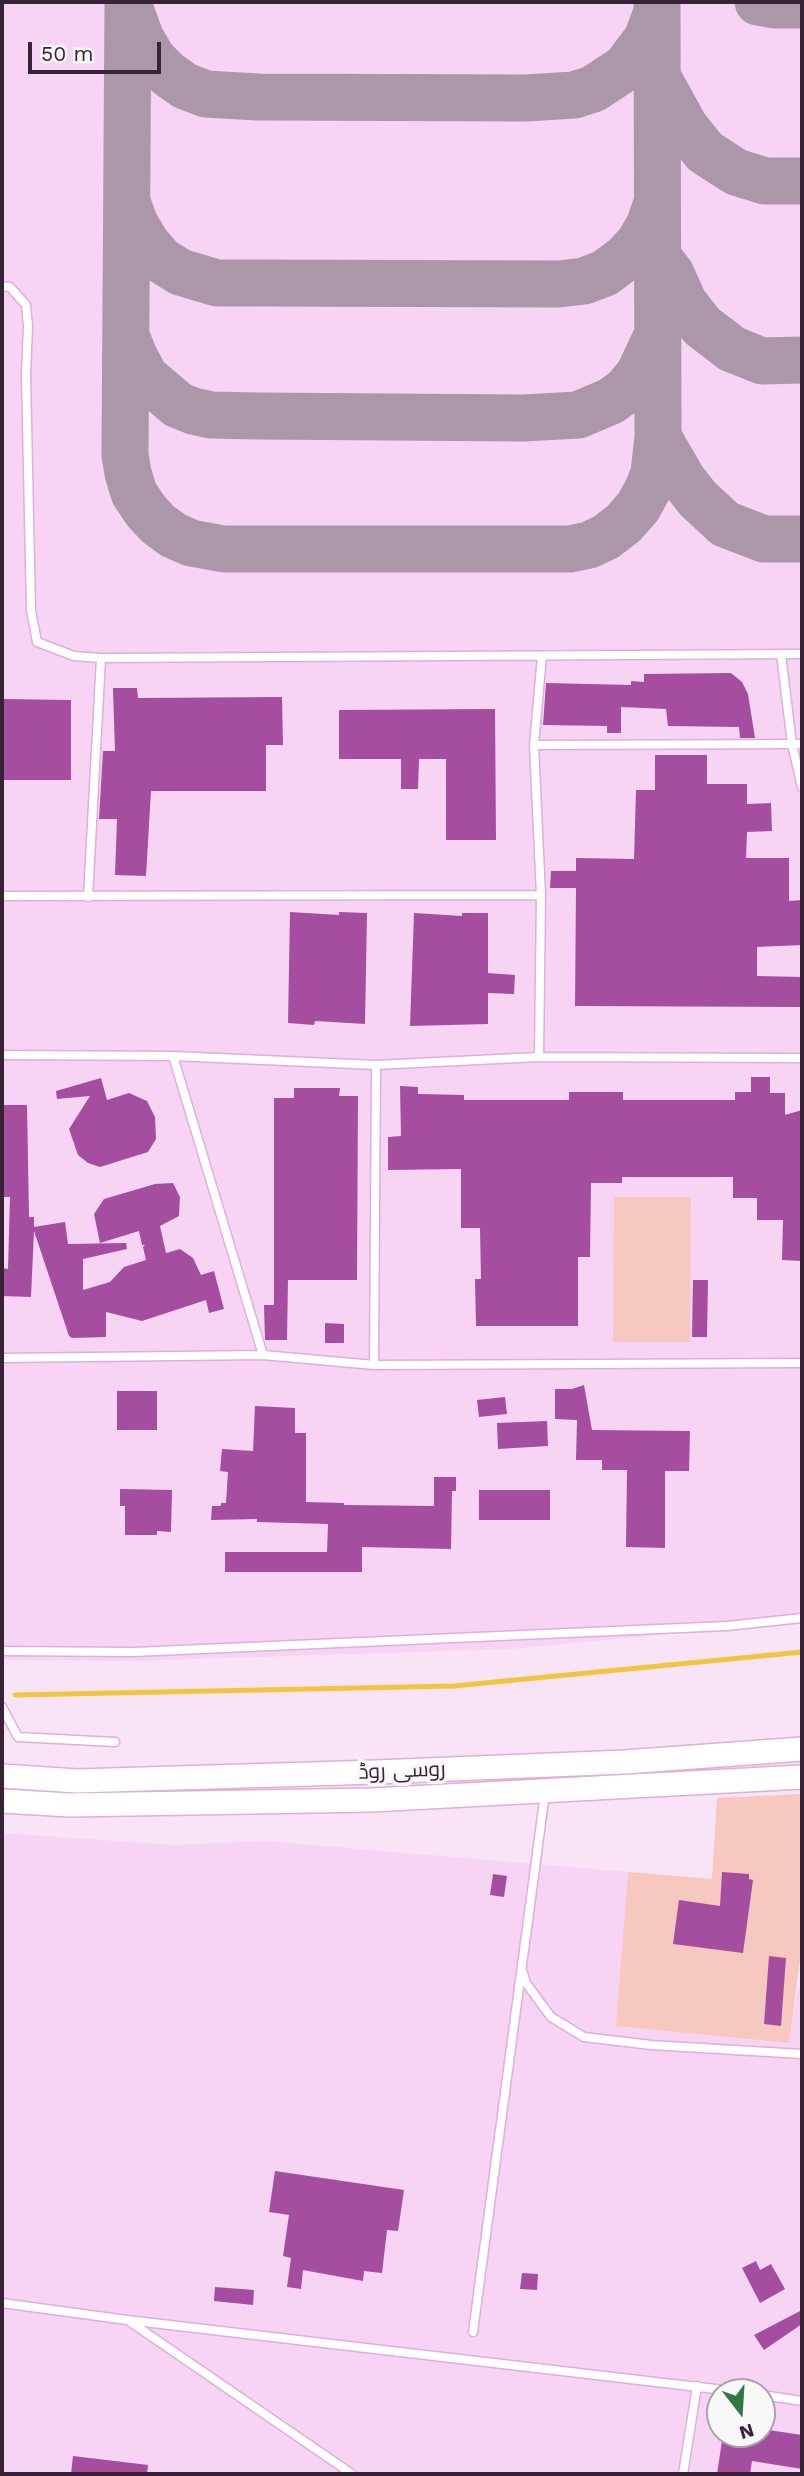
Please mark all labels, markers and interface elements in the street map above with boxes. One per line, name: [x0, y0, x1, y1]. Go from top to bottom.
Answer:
scale bar: [32, 28, 164, 72]
text: 50 m: [41, 41, 93, 66]
street label: روسی روڈ: [358, 1757, 446, 1785]
north arrow: [706, 2378, 776, 2448]
text: N: [737, 2419, 757, 2445]

